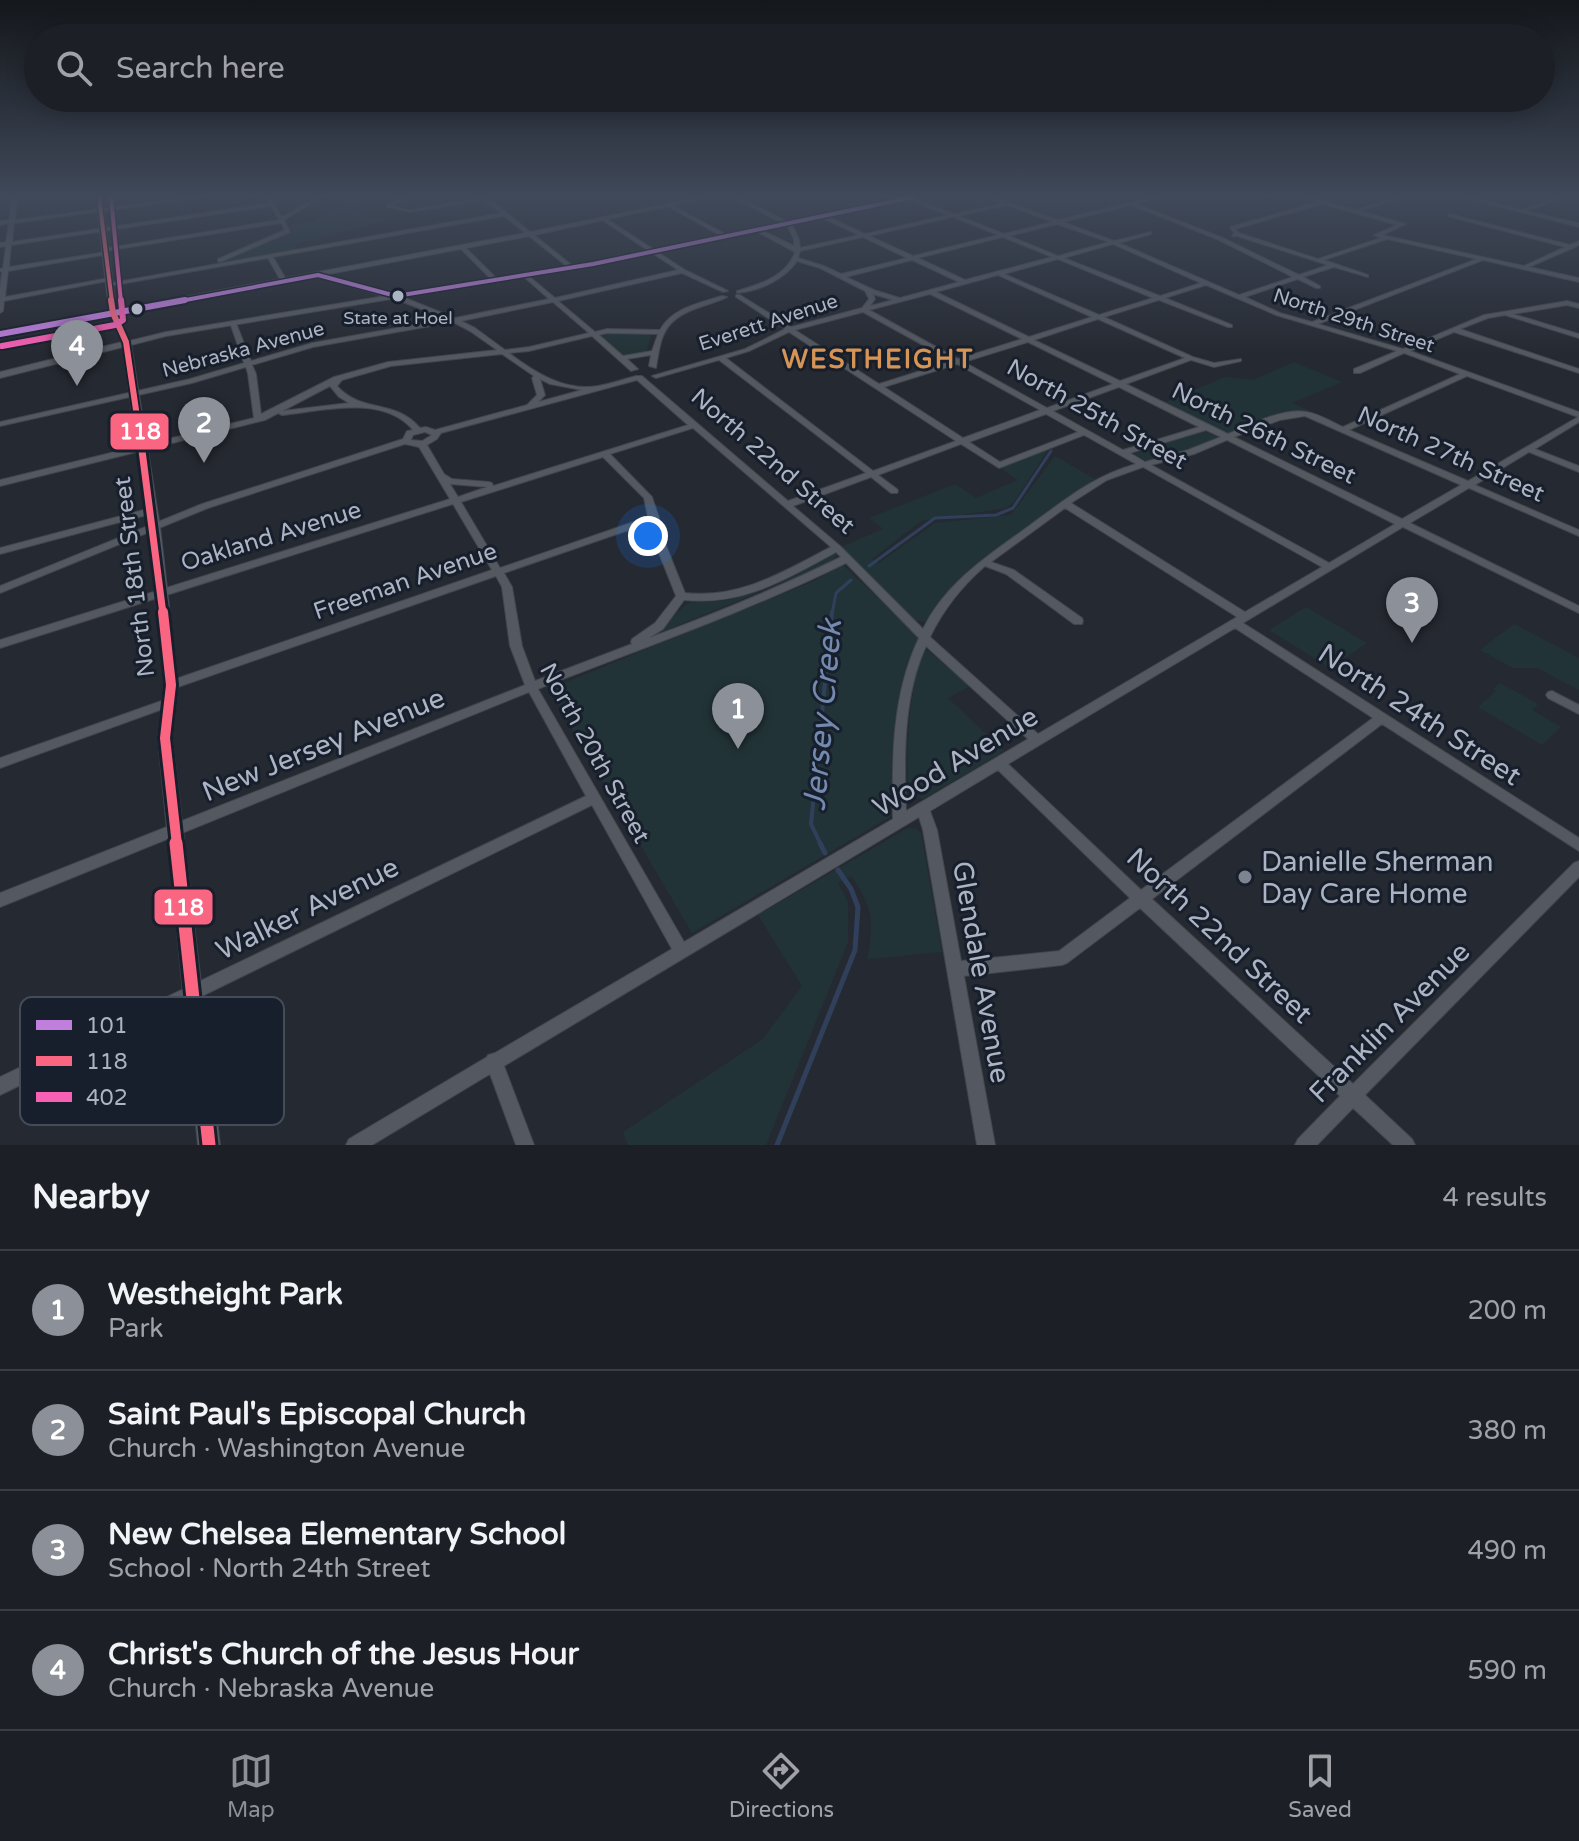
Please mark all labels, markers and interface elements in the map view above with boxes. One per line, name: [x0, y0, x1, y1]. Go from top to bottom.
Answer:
search box: [24, 24, 1555, 112]
icon: search: [52, 46, 96, 90]
text: Search here: [116, 50, 285, 87]
street label: North 29th Street: [1270, 284, 1438, 358]
marker: State at Hoel: [390, 288, 406, 304]
street label: Everett Avenue: [696, 289, 841, 357]
unlabelled marker: [129, 301, 145, 317]
place label: State at Hoel: [343, 307, 453, 329]
street label: Nebraska Avenue: [160, 317, 327, 383]
pin: 4: [51, 320, 103, 386]
district label: WESTHEIGHT: [782, 344, 974, 375]
street label: North 25th Street: [1002, 353, 1192, 476]
street label: North 26th Street: [1167, 376, 1361, 491]
street label: North 22nd Street: [685, 382, 860, 540]
pin: 2: [178, 397, 230, 463]
street label: North 27th Street: [1353, 400, 1549, 509]
line badge: 118: [109, 412, 170, 451]
text: 118: [119, 419, 161, 445]
street label: North 18th Street: [108, 475, 161, 679]
street label: Oakland Avenue: [177, 495, 365, 578]
your location: [628, 516, 668, 556]
street label: Freeman Avenue: [310, 536, 501, 626]
pin: 3: [1386, 577, 1438, 643]
water label: Jersey Creek: [796, 615, 850, 812]
street label: North 24th Street: [1312, 637, 1528, 793]
street label: North 20th Street: [533, 658, 656, 848]
street label: New Jersey Avenue: [197, 681, 450, 809]
pin: 1: [712, 683, 764, 749]
street label: Wood Avenue: [867, 699, 1044, 824]
street label: North 22nd Street: [1119, 841, 1320, 1031]
place label: Danielle Sherman Day Care Home: [1261, 845, 1494, 911]
street label: Walker Avenue: [211, 850, 404, 968]
street label: Glendale Avenue: [945, 859, 1017, 1086]
marker: Danielle Sherman Day Care Home: [1236, 868, 1254, 886]
line badge: 118: [153, 888, 214, 926]
text: 118: [162, 895, 204, 921]
street label: Franklin Avenue: [1302, 935, 1477, 1110]
legend: [20, 997, 284, 1125]
text: 101: [86, 1013, 127, 1039]
text: 118: [86, 1049, 127, 1075]
text: 402: [86, 1085, 127, 1111]
text: Nearby: [32, 1177, 150, 1218]
text: 4 results: [1442, 1182, 1547, 1213]
text: Westheight Park: [108, 1276, 343, 1313]
text: 1: [50, 1295, 66, 1326]
text: 200 m: [1467, 1295, 1547, 1326]
text: Park: [108, 1313, 164, 1344]
text: Saint Paul's Episcopal Church: [108, 1396, 526, 1433]
text: 2: [50, 1415, 66, 1446]
text: 380 m: [1467, 1415, 1547, 1446]
text: Church · Washington Avenue: [108, 1433, 465, 1464]
text: New Chelsea Elementary School: [108, 1516, 566, 1553]
text: 3: [50, 1535, 66, 1566]
text: 490 m: [1467, 1535, 1547, 1566]
text: School · North 24th Street: [108, 1553, 430, 1584]
text: Christ's Church of the Jesus Hour: [108, 1636, 579, 1673]
text: 4: [50, 1655, 66, 1686]
text: 590 m: [1467, 1655, 1547, 1686]
text: Church · Nebraska Avenue: [108, 1673, 434, 1704]
tab: Map: [227, 1749, 275, 1823]
tab: Directions: [729, 1749, 834, 1823]
tab: Saved: [1288, 1749, 1352, 1823]

